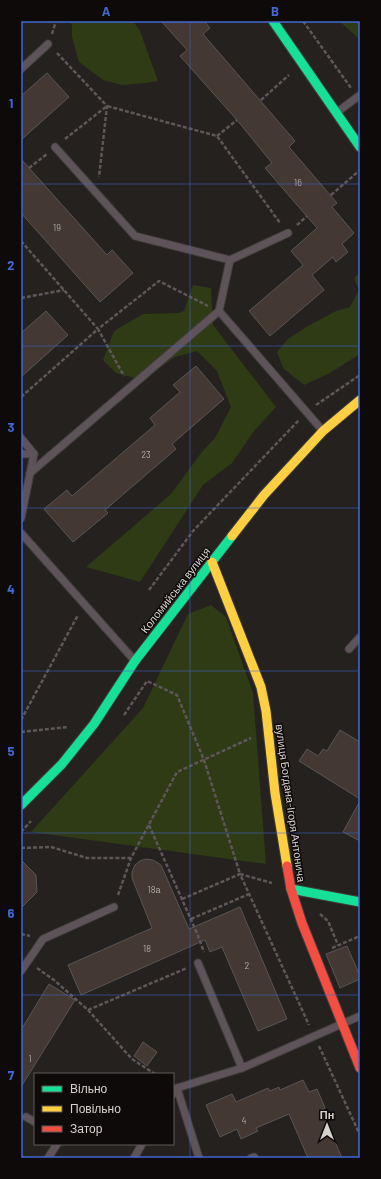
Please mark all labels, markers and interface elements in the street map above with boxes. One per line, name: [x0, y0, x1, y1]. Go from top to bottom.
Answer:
text: A: [102, 3, 111, 19]
text: B: [271, 3, 279, 19]
text: 1: [9, 95, 13, 111]
house number: 16: [294, 177, 302, 188]
house number: 19: [53, 222, 61, 233]
text: 2: [7, 257, 15, 273]
text: 3: [7, 419, 15, 435]
house number: 23: [141, 449, 151, 460]
street label: Коломийська вулиця: [138, 545, 212, 635]
text: 4: [7, 581, 15, 597]
street label: вулиця Богдана-Ігоря Антонича: [273, 723, 309, 884]
text: 5: [7, 743, 15, 759]
house number: 18а: [148, 884, 160, 895]
text: 6: [8, 905, 15, 921]
house number: 18: [143, 943, 151, 954]
house number: 2: [245, 960, 250, 971]
house number: 1: [28, 1053, 32, 1064]
text: 7: [8, 1067, 15, 1083]
legend: [34, 1073, 174, 1145]
text: Вільно: [70, 1081, 108, 1095]
text: Повільно: [70, 1101, 121, 1115]
north arrow: [307, 1105, 347, 1145]
text: Пн: [320, 1108, 334, 1121]
house number: 4: [242, 1115, 247, 1126]
text: Затор: [70, 1121, 103, 1136]

